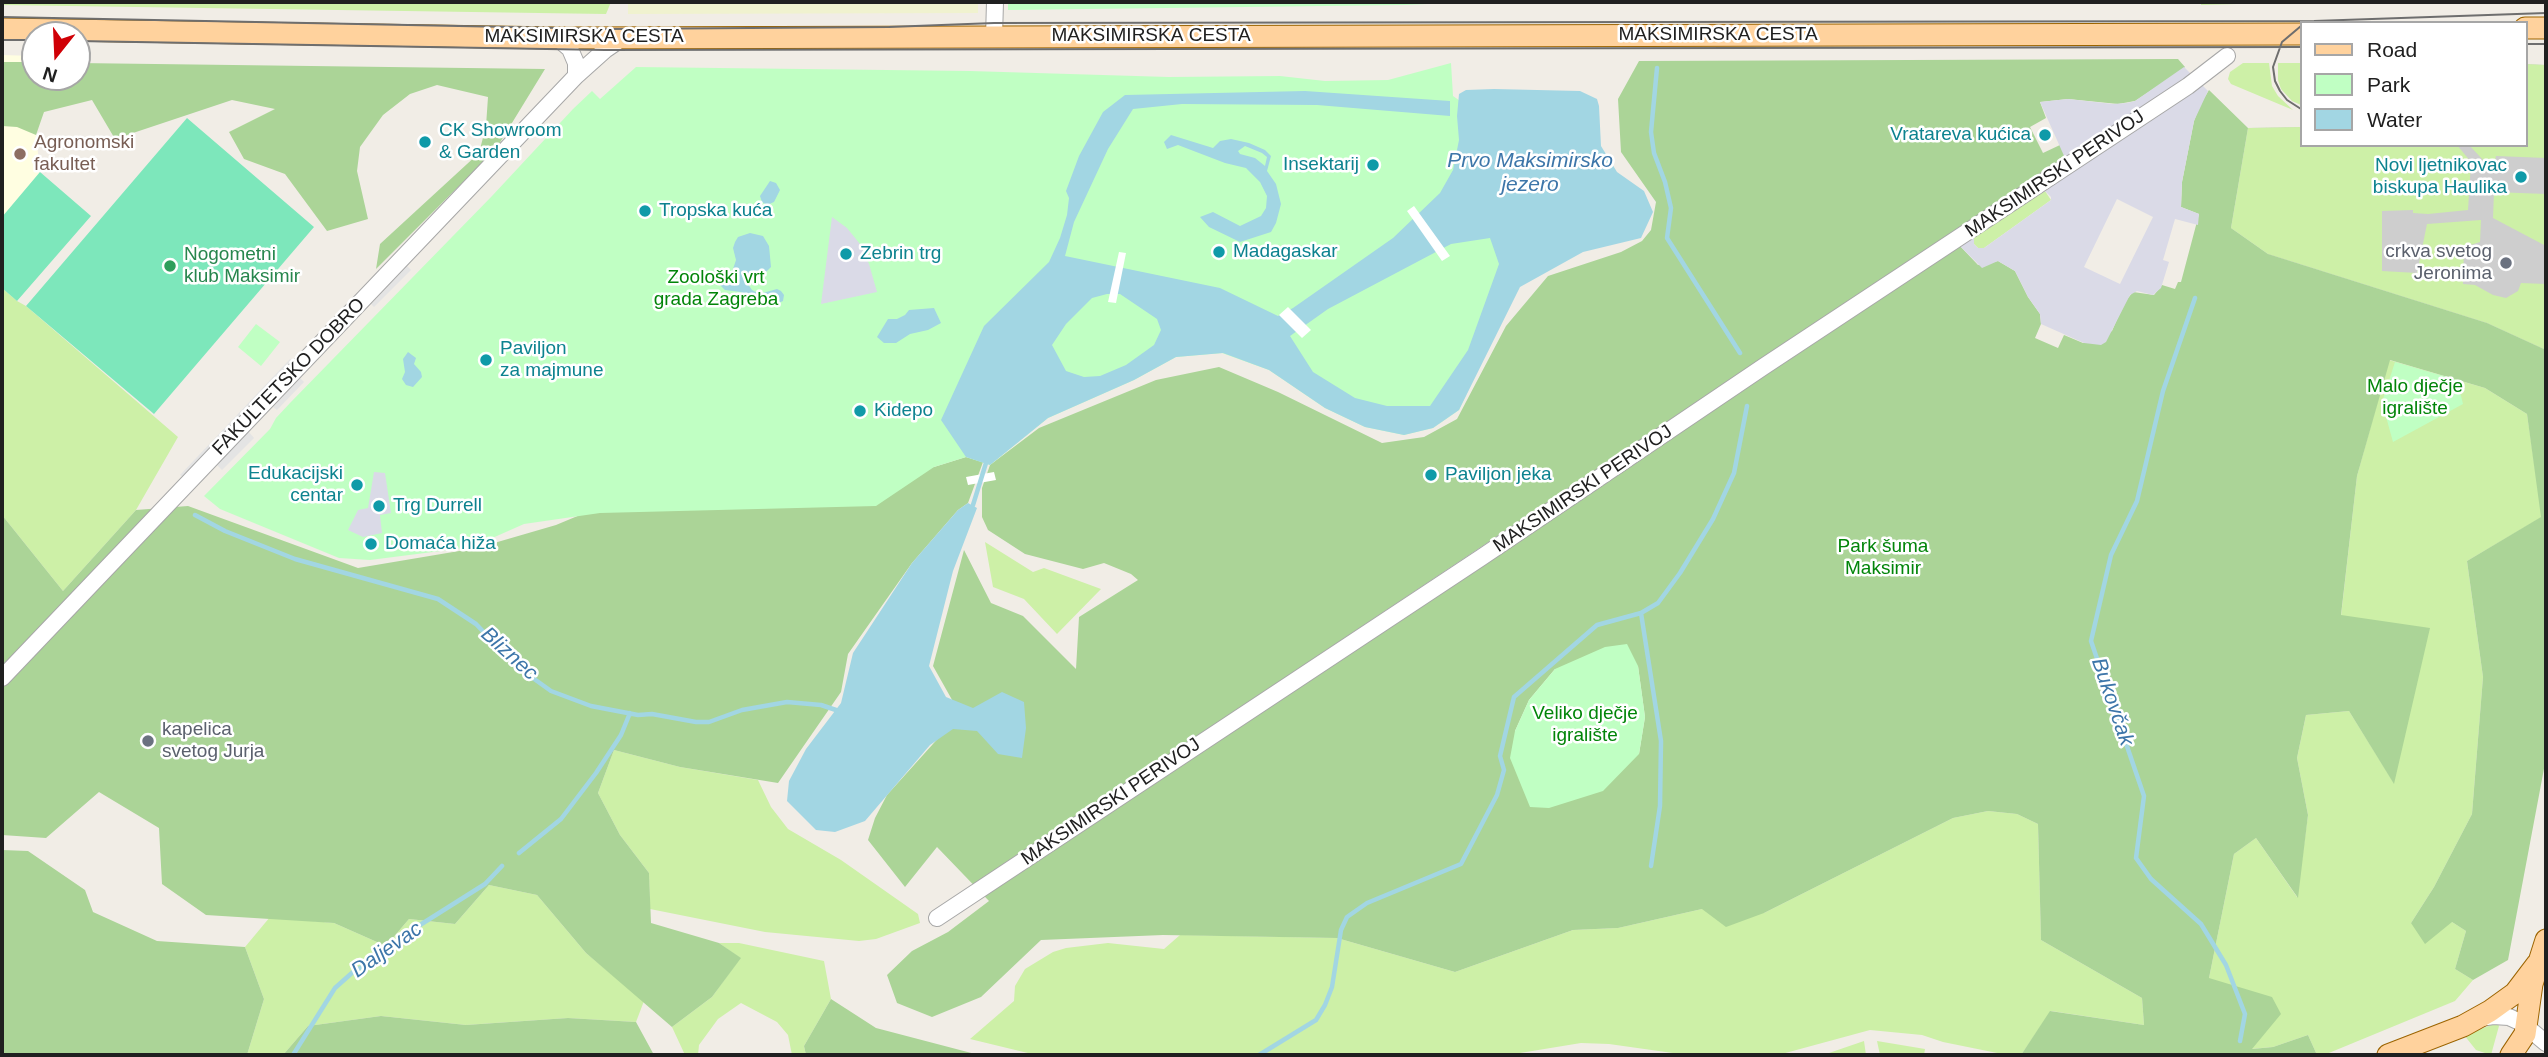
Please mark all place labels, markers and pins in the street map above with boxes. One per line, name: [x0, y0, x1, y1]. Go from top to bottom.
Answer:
place label: CK Showroom & Garden: [439, 120, 561, 164]
place label: Vratareva kućica: [1890, 124, 2031, 146]
marker: Vratareva kućica: [2037, 127, 2053, 143]
place label: Agronomski fakultet: [34, 132, 134, 176]
marker: CK Showroom & Garden: [417, 134, 433, 150]
marker: Agronomski fakultet: [12, 146, 28, 162]
place label: Insektarij: [1283, 154, 1359, 176]
place label: Novi ljetnikovac biskupa Haulika: [2373, 155, 2507, 199]
marker: Insektarij: [1365, 157, 1381, 173]
marker: Novi ljetnikovac biskupa Haulika: [2513, 169, 2529, 185]
place label: Tropska kuća: [659, 200, 772, 222]
marker: Tropska kuća: [637, 203, 653, 219]
place label: Madagaskar: [1233, 241, 1338, 263]
place label: crkva svetog Jeronima: [2385, 241, 2492, 285]
place label: Zebrin trg: [860, 243, 941, 265]
place label: Nogometni klub Maksimir: [184, 244, 300, 288]
marker: Madagaskar: [1211, 244, 1227, 260]
marker: Zebrin trg: [838, 246, 854, 262]
marker: crkva svetog Jeronima: [2498, 255, 2514, 271]
marker: Nogometni klub Maksimir: [162, 258, 178, 274]
place label: Paviljon za majmune: [500, 338, 603, 382]
marker: Paviljon za majmune: [478, 352, 494, 368]
place label: Kidepo: [874, 400, 933, 422]
marker: Kidepo: [852, 403, 868, 419]
place label: Edukacijski centar: [248, 463, 343, 507]
place label: Paviljon jeka: [1445, 464, 1552, 486]
marker: Paviljon jeka: [1423, 467, 1439, 483]
marker: Edukacijski centar: [349, 477, 365, 493]
place label: Trg Durrell: [393, 495, 482, 517]
marker: Trg Durrell: [371, 498, 387, 514]
place label: Domaća hiža: [385, 533, 496, 555]
marker: Domaća hiža: [363, 536, 379, 552]
place label: kapelica svetog Jurja: [162, 719, 264, 763]
marker: kapelica svetog Jurja: [140, 733, 156, 749]

